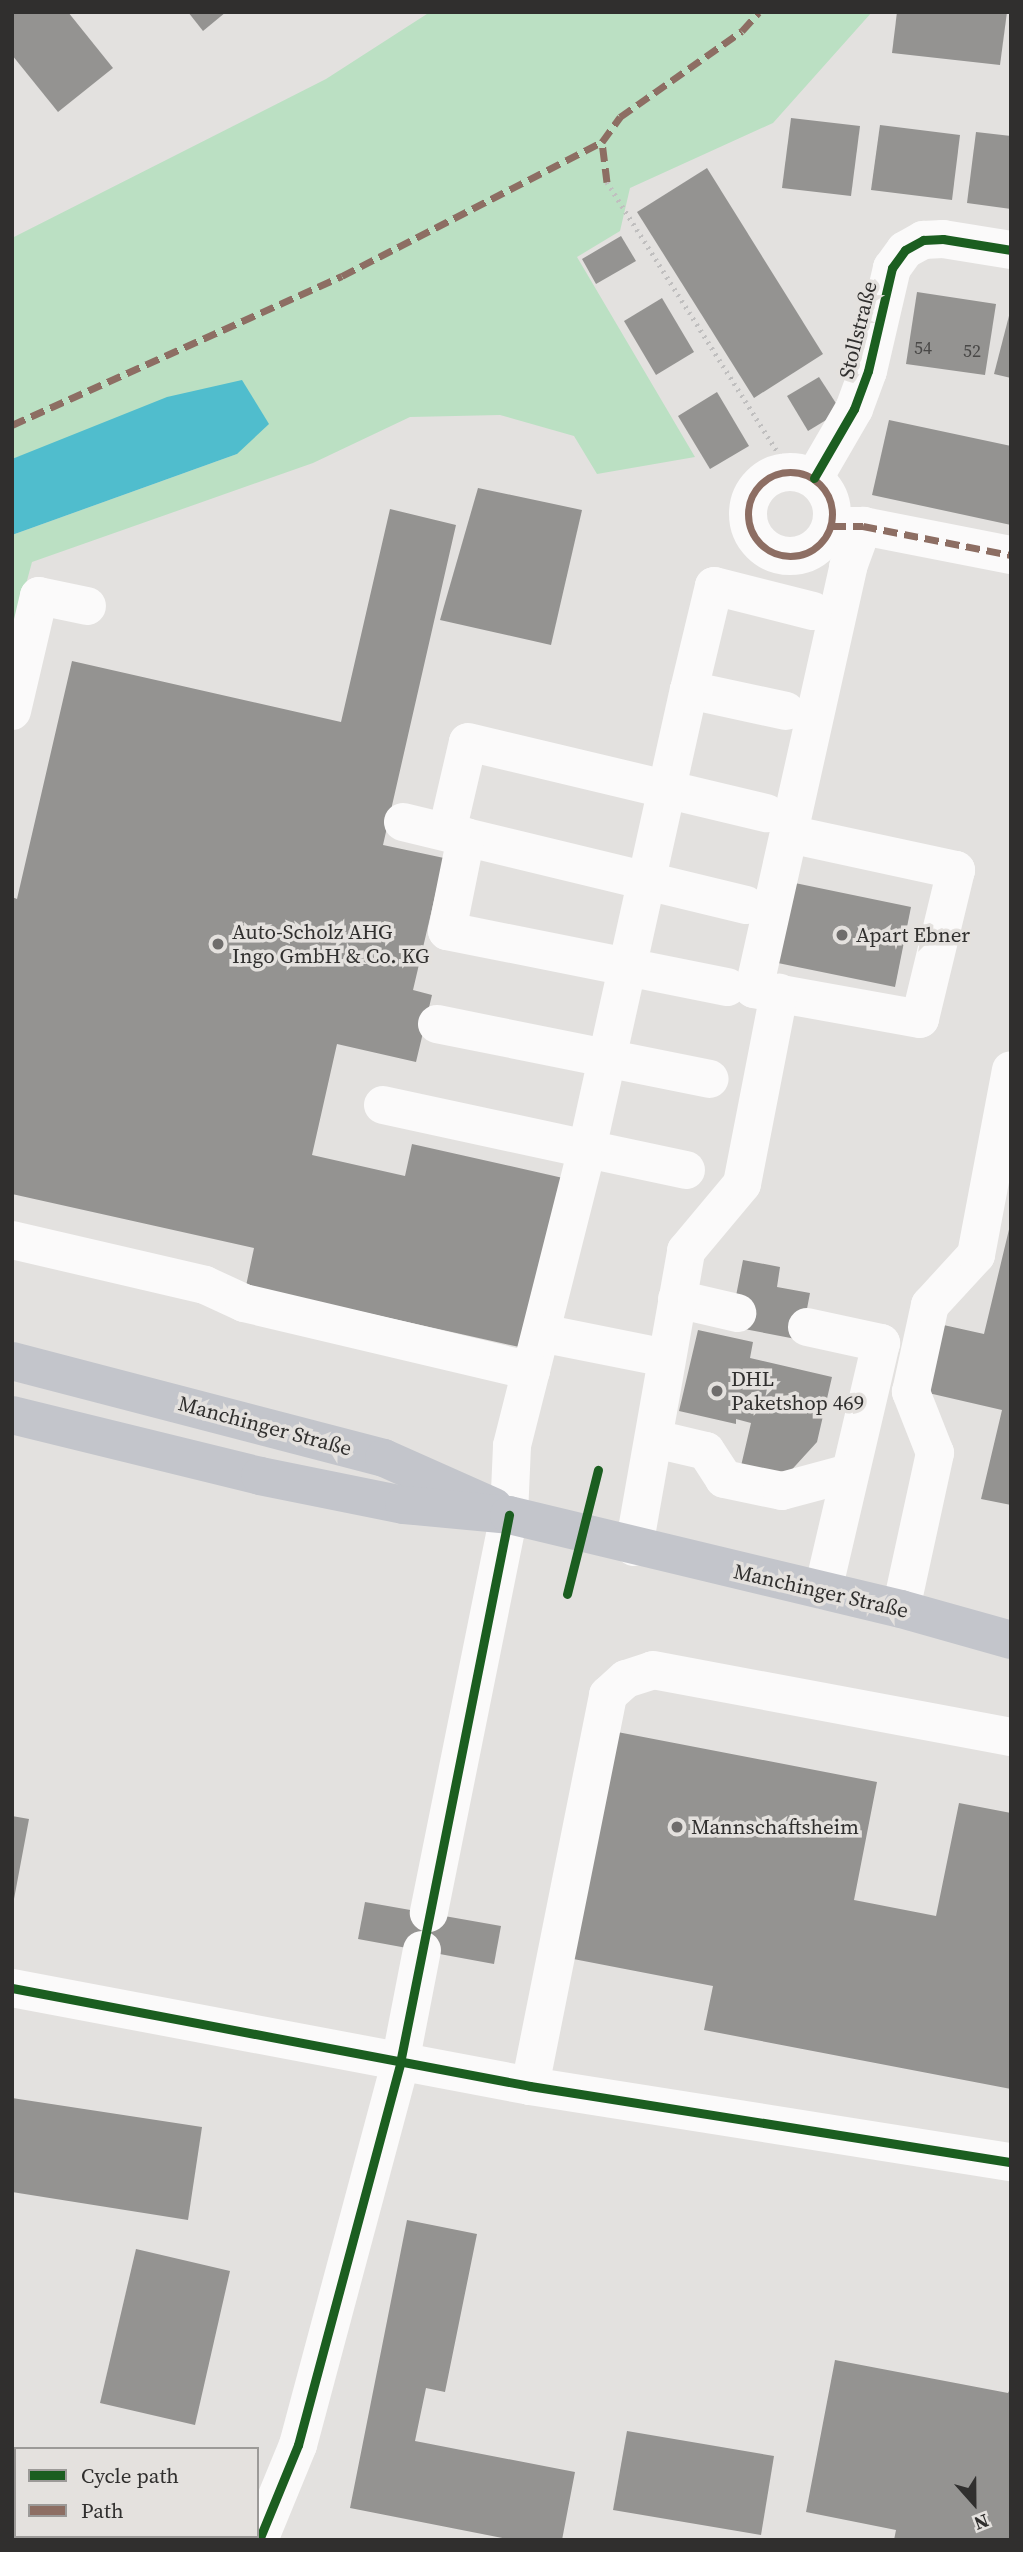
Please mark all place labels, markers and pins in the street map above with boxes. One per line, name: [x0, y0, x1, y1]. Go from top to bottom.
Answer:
place label: Auto-Scholz AHG Ingo GmbH & Co. KG: [232, 919, 429, 969]
place label: Apart Ebner: [856, 922, 970, 948]
marker: Apart Ebner: [834, 927, 850, 943]
marker: Auto-Scholz AHG Ingo GmbH & Co. KG: [210, 936, 226, 952]
place label: DHL Paketshop 469: [731, 1366, 864, 1416]
marker: DHL Paketshop 469: [709, 1383, 725, 1399]
place label: Mannschaftsheim: [691, 1814, 859, 1840]
marker: Mannschaftsheim: [669, 1819, 685, 1835]

